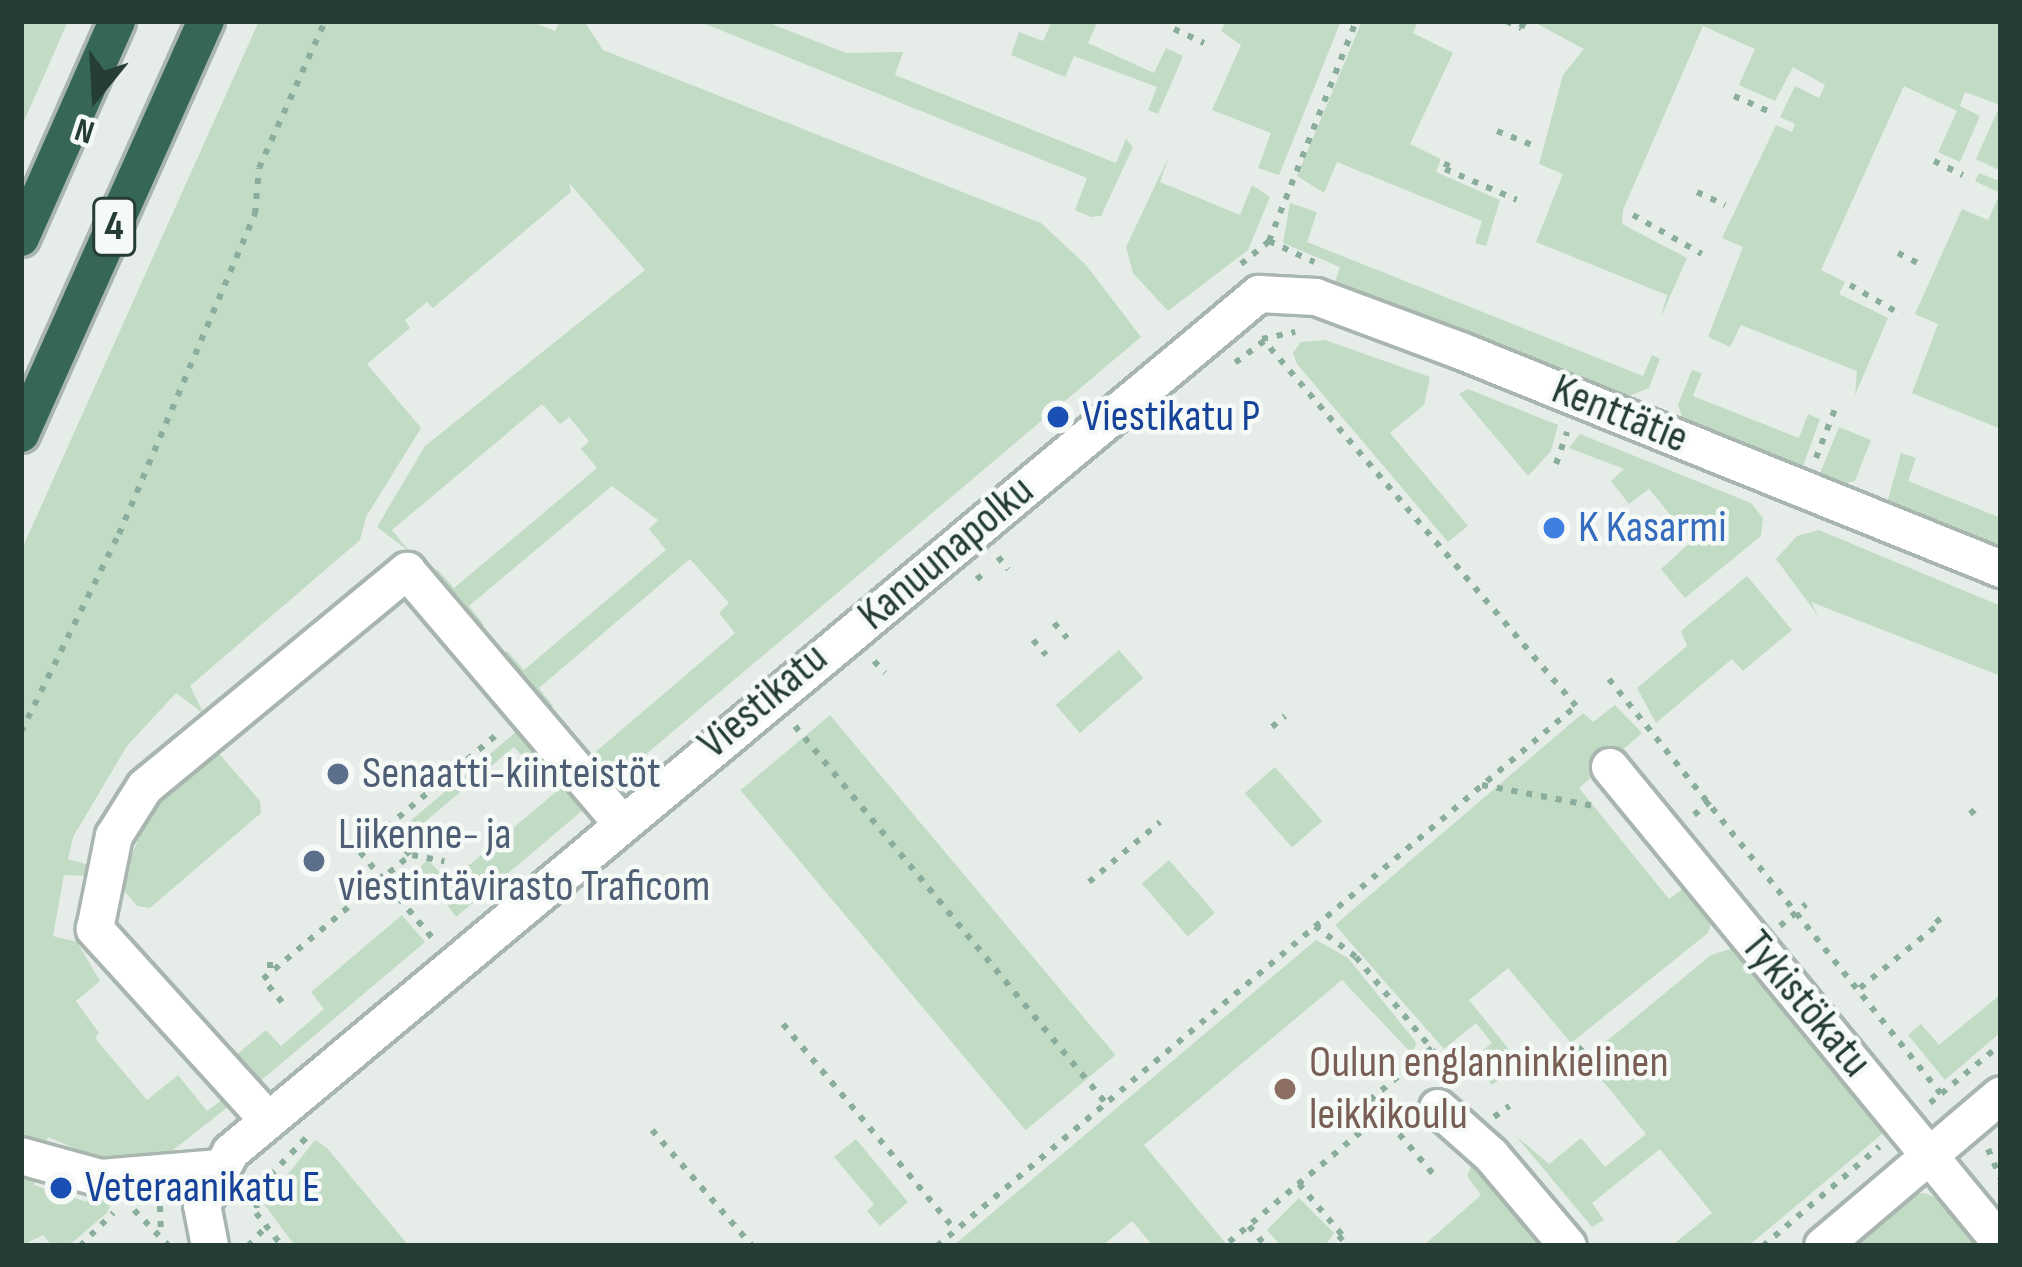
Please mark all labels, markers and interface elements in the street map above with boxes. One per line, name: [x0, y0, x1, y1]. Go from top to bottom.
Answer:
north arrow: [36, 36, 156, 156]
text: N: [70, 108, 99, 152]
road number: 4: [90, 191, 138, 263]
street label: Kenttätie: [1544, 362, 1696, 466]
place label: Viestikatu P: [1082, 390, 1260, 444]
marker: Viestikatu P: [1045, 404, 1071, 430]
street label: Kanuunapolku: [847, 464, 1045, 642]
place label: K Kasarmi: [1578, 501, 1727, 555]
marker: K Kasarmi: [1541, 515, 1567, 541]
street label: Viestikatu: [687, 631, 839, 771]
place label: Senaatti-kiinteistöt: [362, 747, 661, 801]
marker: Senaatti-kiinteistöt: [325, 761, 351, 787]
place label: Liikenne- ja viestintävirasto Traficom: [338, 808, 710, 914]
marker: Liikenne- ja viestintävirasto Traficom: [301, 848, 327, 874]
street label: Tykistökatu: [1729, 920, 1883, 1088]
place label: Oulun englanninkielinen leikkikoulu: [1309, 1036, 1669, 1142]
marker: Oulun englanninkielinen leikkikoulu: [1272, 1076, 1298, 1102]
place label: Veteraanikatu E: [85, 1161, 320, 1215]
marker: Veteraanikatu E: [48, 1175, 74, 1201]

